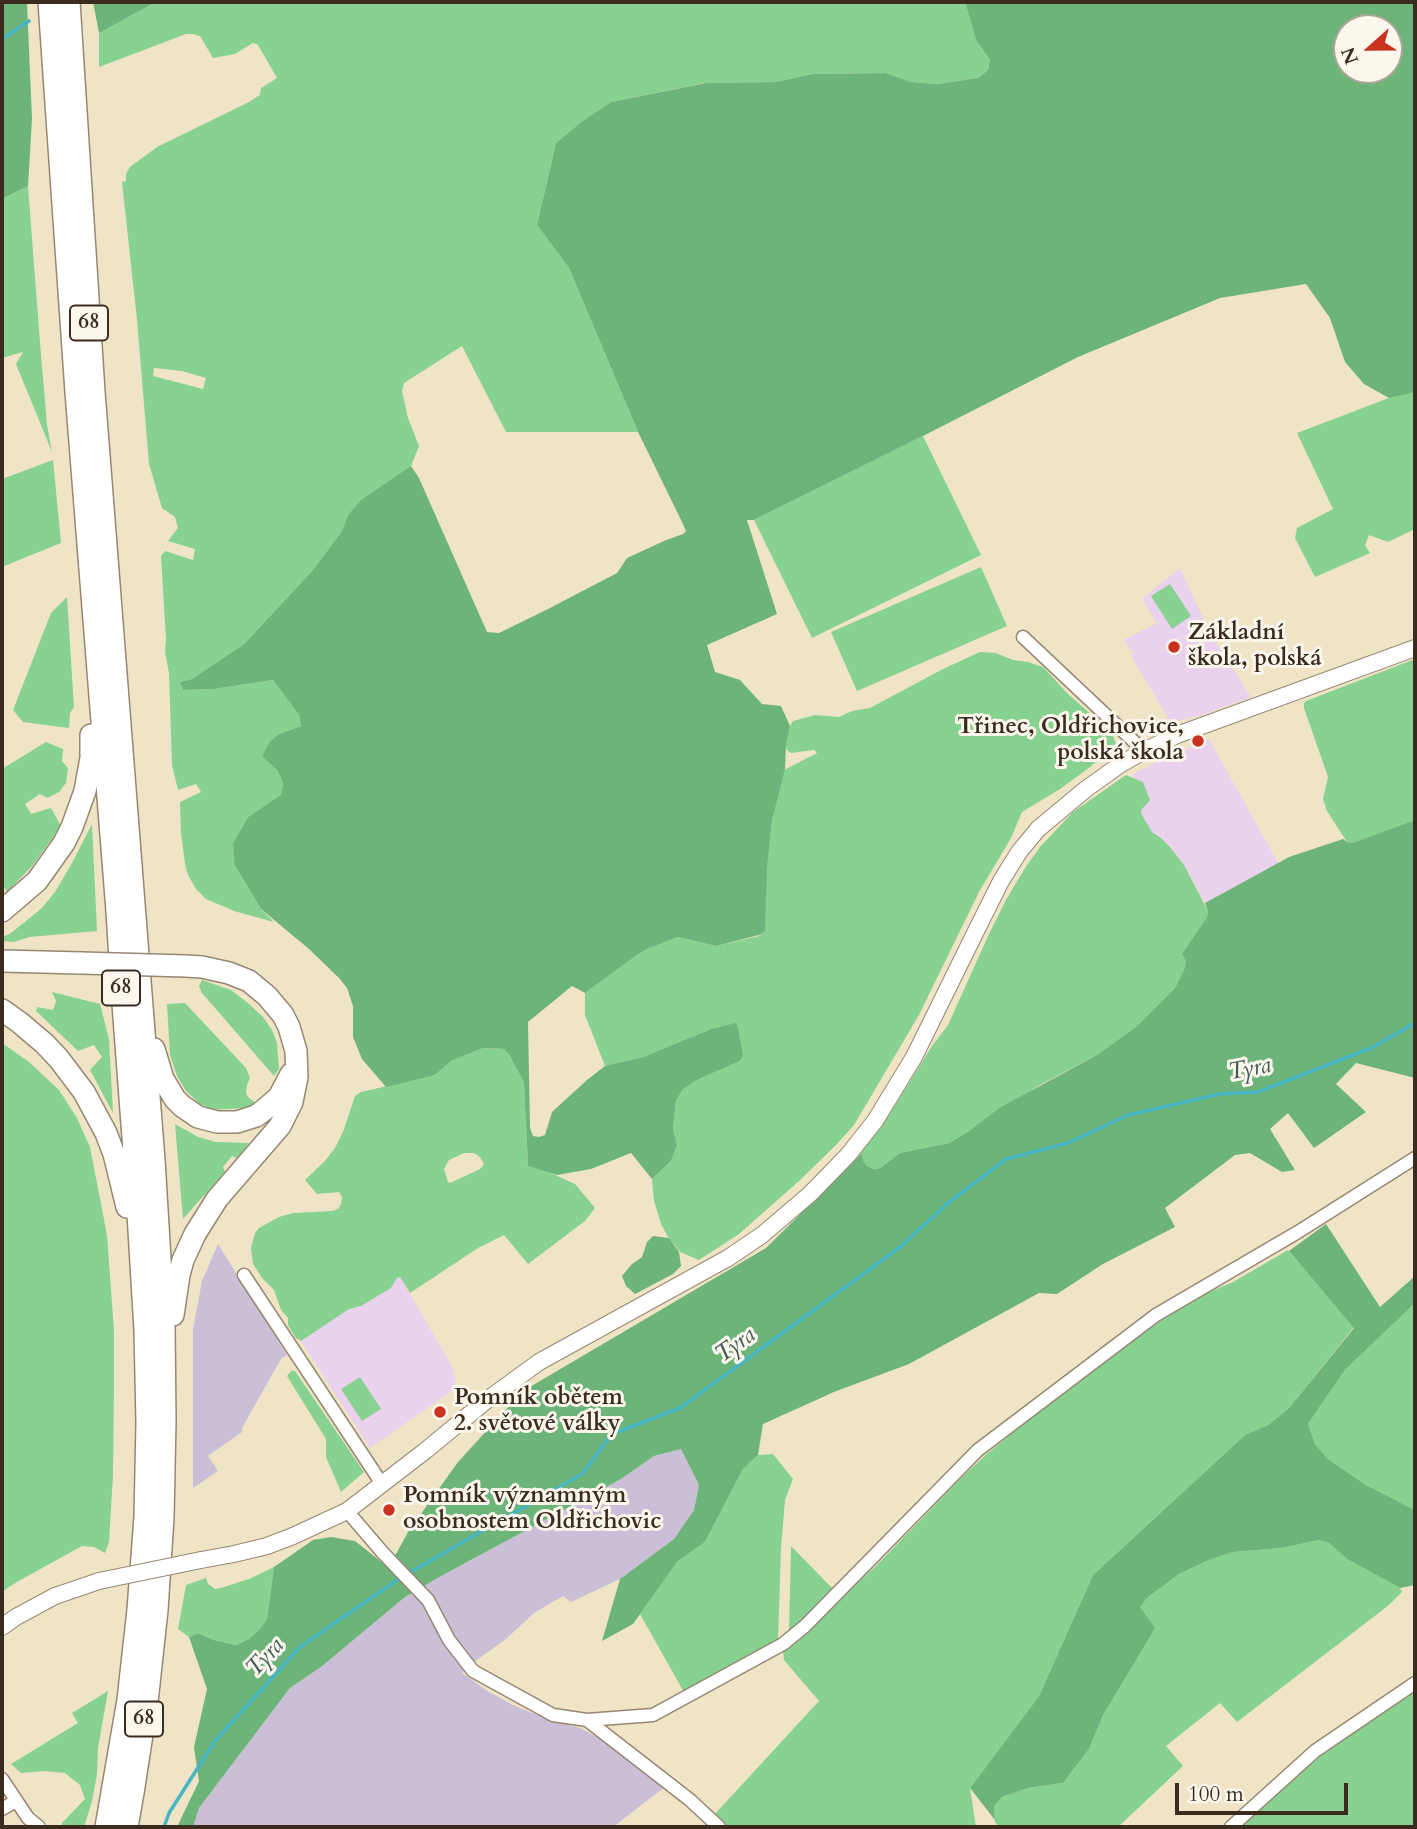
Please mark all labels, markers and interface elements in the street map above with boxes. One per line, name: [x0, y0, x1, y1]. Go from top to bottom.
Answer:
north arrow: [1333, 14, 1403, 84]
text: N: [1335, 43, 1365, 68]
road number: 68: [70, 306, 108, 340]
place label: Základní škola, polská: [1188, 620, 1322, 674]
marker: Základní škola, polská: [1166, 639, 1182, 655]
place label: Třinec, Oldřichovice, polská škola: [957, 714, 1184, 768]
marker: Třinec, Oldřichovice, polská škola: [1190, 733, 1206, 749]
road number: 68: [102, 970, 140, 1006]
water label: Tyra: [1226, 1052, 1274, 1088]
water label: Tyra: [710, 1322, 762, 1370]
place label: Pomník obětem 2. světové války: [454, 1385, 623, 1439]
marker: Pomník obětem 2. světové války: [432, 1404, 448, 1420]
place label: Pomník významným osobnostem Oldřichovic: [403, 1483, 661, 1537]
marker: Pomník významným osobnostem Oldřichovic: [381, 1502, 397, 1518]
water label: Tyra: [241, 1632, 291, 1684]
road number: 68: [125, 1702, 163, 1736]
scale bar: [1179, 1770, 1352, 1814]
text: 100 m: [1188, 1780, 1244, 1809]

